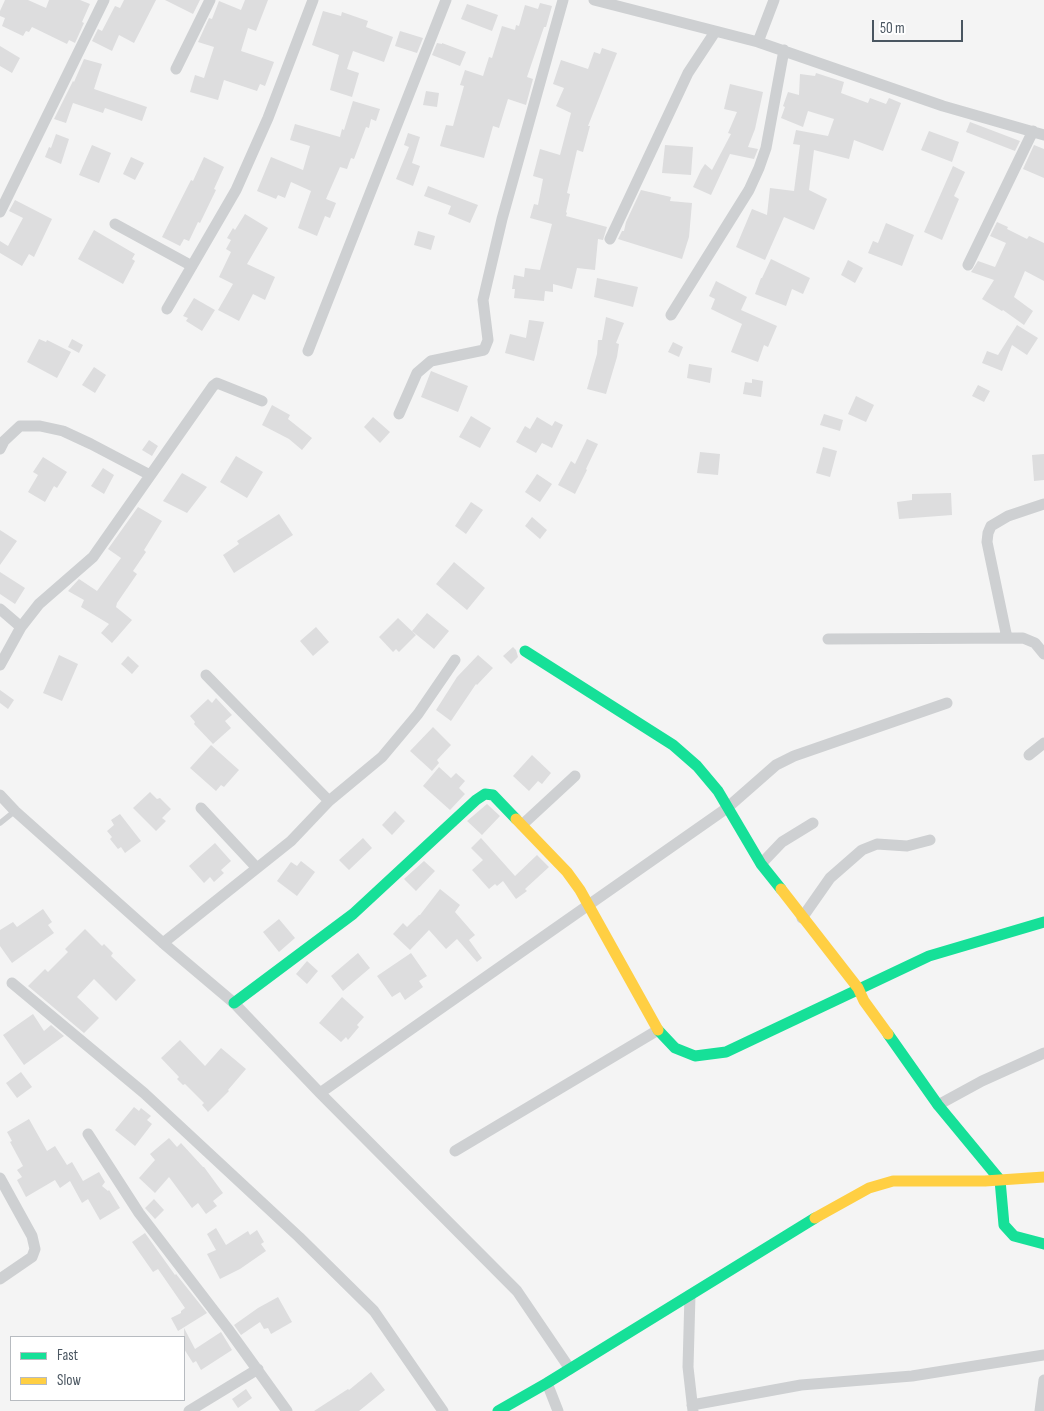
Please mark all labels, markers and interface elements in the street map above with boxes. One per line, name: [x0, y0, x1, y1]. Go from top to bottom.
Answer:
scale bar: [874, 10, 965, 42]
text: 50 m: [880, 19, 905, 38]
legend: [10, 1336, 185, 1401]
text: Fast: [57, 1346, 78, 1365]
text: Slow: [57, 1371, 81, 1390]

